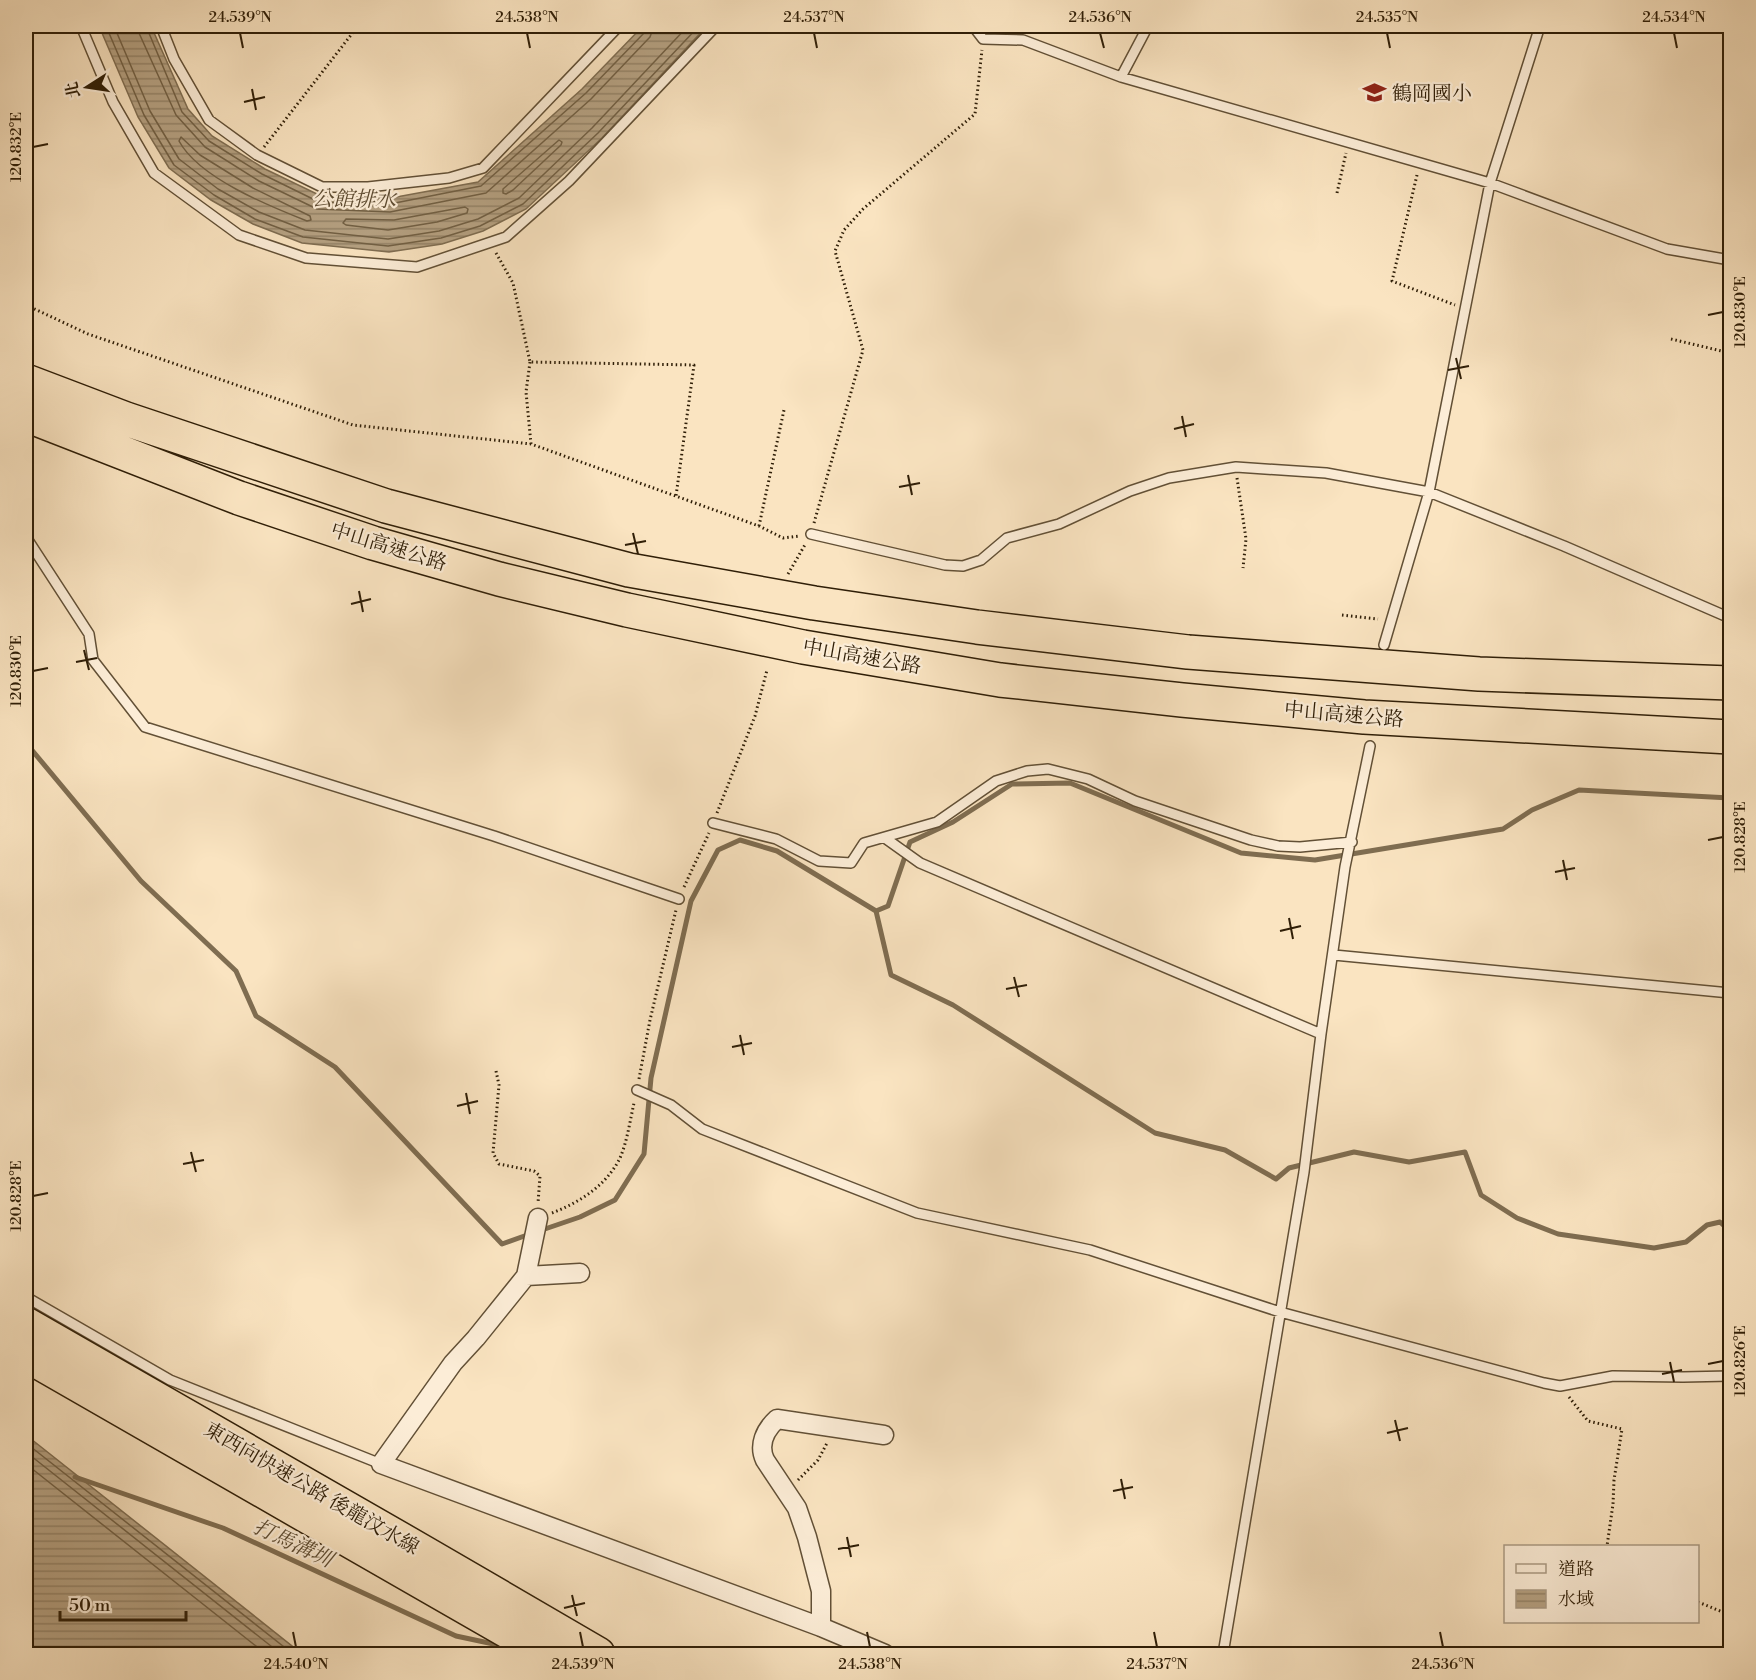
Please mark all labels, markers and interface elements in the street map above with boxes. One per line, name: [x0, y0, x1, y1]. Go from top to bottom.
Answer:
text: 24.539°N: [208, 8, 272, 27]
text: 24.538°N: [495, 8, 559, 27]
text: 24.537°N: [783, 8, 845, 27]
text: 24.536°N: [1068, 8, 1132, 27]
text: 24.535°N: [1356, 8, 1418, 27]
text: 24.534°N: [1642, 8, 1706, 27]
north arrow: [57, 57, 117, 117]
text: 北: [62, 80, 85, 100]
school or university icon: 鶴岡國小: [1361, 80, 1387, 106]
place label: 鶴岡國小: [1392, 82, 1472, 107]
text: 120.832°E: [7, 112, 26, 182]
water label: 公館排水: [312, 186, 398, 214]
text: 120.830°E: [1731, 276, 1750, 348]
street label: 中山高速公路: [328, 518, 450, 577]
text: 120.830°E: [7, 635, 26, 707]
street label: 中山高速公路: [800, 635, 923, 680]
street label: 中山高速公路: [1283, 698, 1405, 733]
text: 120.828°E: [1731, 801, 1750, 873]
text: 120.828°E: [7, 1160, 26, 1232]
text: 120.826°E: [1731, 1325, 1750, 1397]
street label: 東西向快速公路 後龍汶水線: [199, 1417, 423, 1561]
water label: 打馬溝圳: [249, 1514, 339, 1575]
legend: [1504, 1545, 1699, 1623]
text: 道路: [1558, 1558, 1594, 1581]
scale bar: [60, 1584, 186, 1622]
text: 水域: [1558, 1588, 1594, 1611]
text: 50 m: [69, 1594, 111, 1617]
text: 24.540°N: [263, 1655, 329, 1674]
text: 24.539°N: [551, 1655, 615, 1674]
text: 24.538°N: [838, 1655, 902, 1674]
text: 24.537°N: [1126, 1655, 1188, 1674]
text: 24.536°N: [1411, 1655, 1475, 1674]

